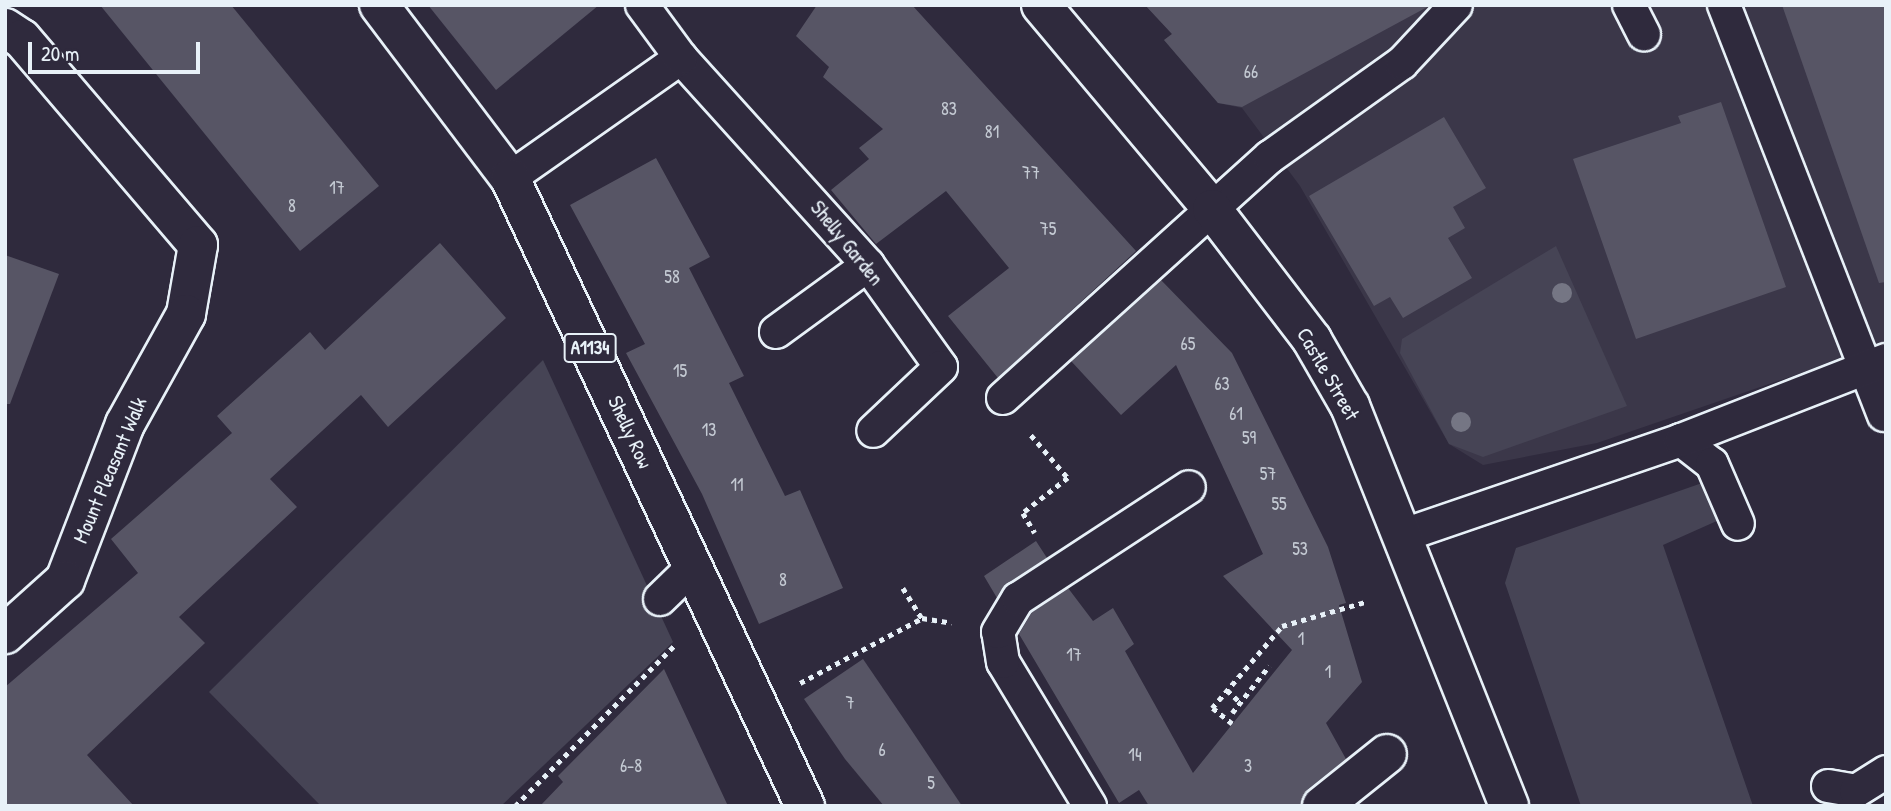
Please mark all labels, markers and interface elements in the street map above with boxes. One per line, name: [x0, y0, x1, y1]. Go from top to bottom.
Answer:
scale bar: [32, 28, 203, 72]
text: 20 m: [41, 39, 79, 68]
house number: 66: [1244, 61, 1258, 83]
house number: 83: [941, 98, 957, 120]
house number: 81: [985, 121, 999, 143]
house number: 77: [1022, 162, 1040, 184]
house number: 17: [329, 177, 345, 199]
house number: 8: [288, 195, 296, 217]
street label: Shelly Garden: [805, 195, 889, 291]
house number: 75: [1040, 218, 1056, 240]
house number: 58: [664, 266, 680, 288]
street label: Castle Street: [1291, 323, 1365, 425]
road number: A1134: [562, 332, 618, 364]
house number: 65: [1181, 333, 1195, 355]
house number: 15: [673, 360, 687, 382]
house number: 63: [1214, 373, 1230, 395]
street label: Shelly Row: [602, 392, 658, 472]
street label: Mount Pleasant Walk: [68, 393, 152, 547]
house number: 61: [1229, 403, 1243, 425]
house number: 13: [702, 419, 716, 441]
house number: 59: [1242, 427, 1256, 449]
house number: 57: [1260, 463, 1276, 485]
house number: 11: [730, 474, 744, 496]
house number: 55: [1271, 493, 1287, 515]
house number: 53: [1292, 538, 1308, 560]
house number: 8: [779, 569, 787, 591]
house number: 1: [1298, 628, 1304, 650]
house number: 17: [1066, 644, 1082, 666]
house number: 1: [1325, 661, 1331, 683]
house number: 7: [846, 692, 854, 714]
house number: 6: [878, 739, 886, 761]
house number: 14: [1128, 744, 1142, 766]
house number: 6-8: [620, 755, 642, 777]
house number: 3: [1244, 755, 1252, 777]
house number: 5: [927, 772, 935, 794]

